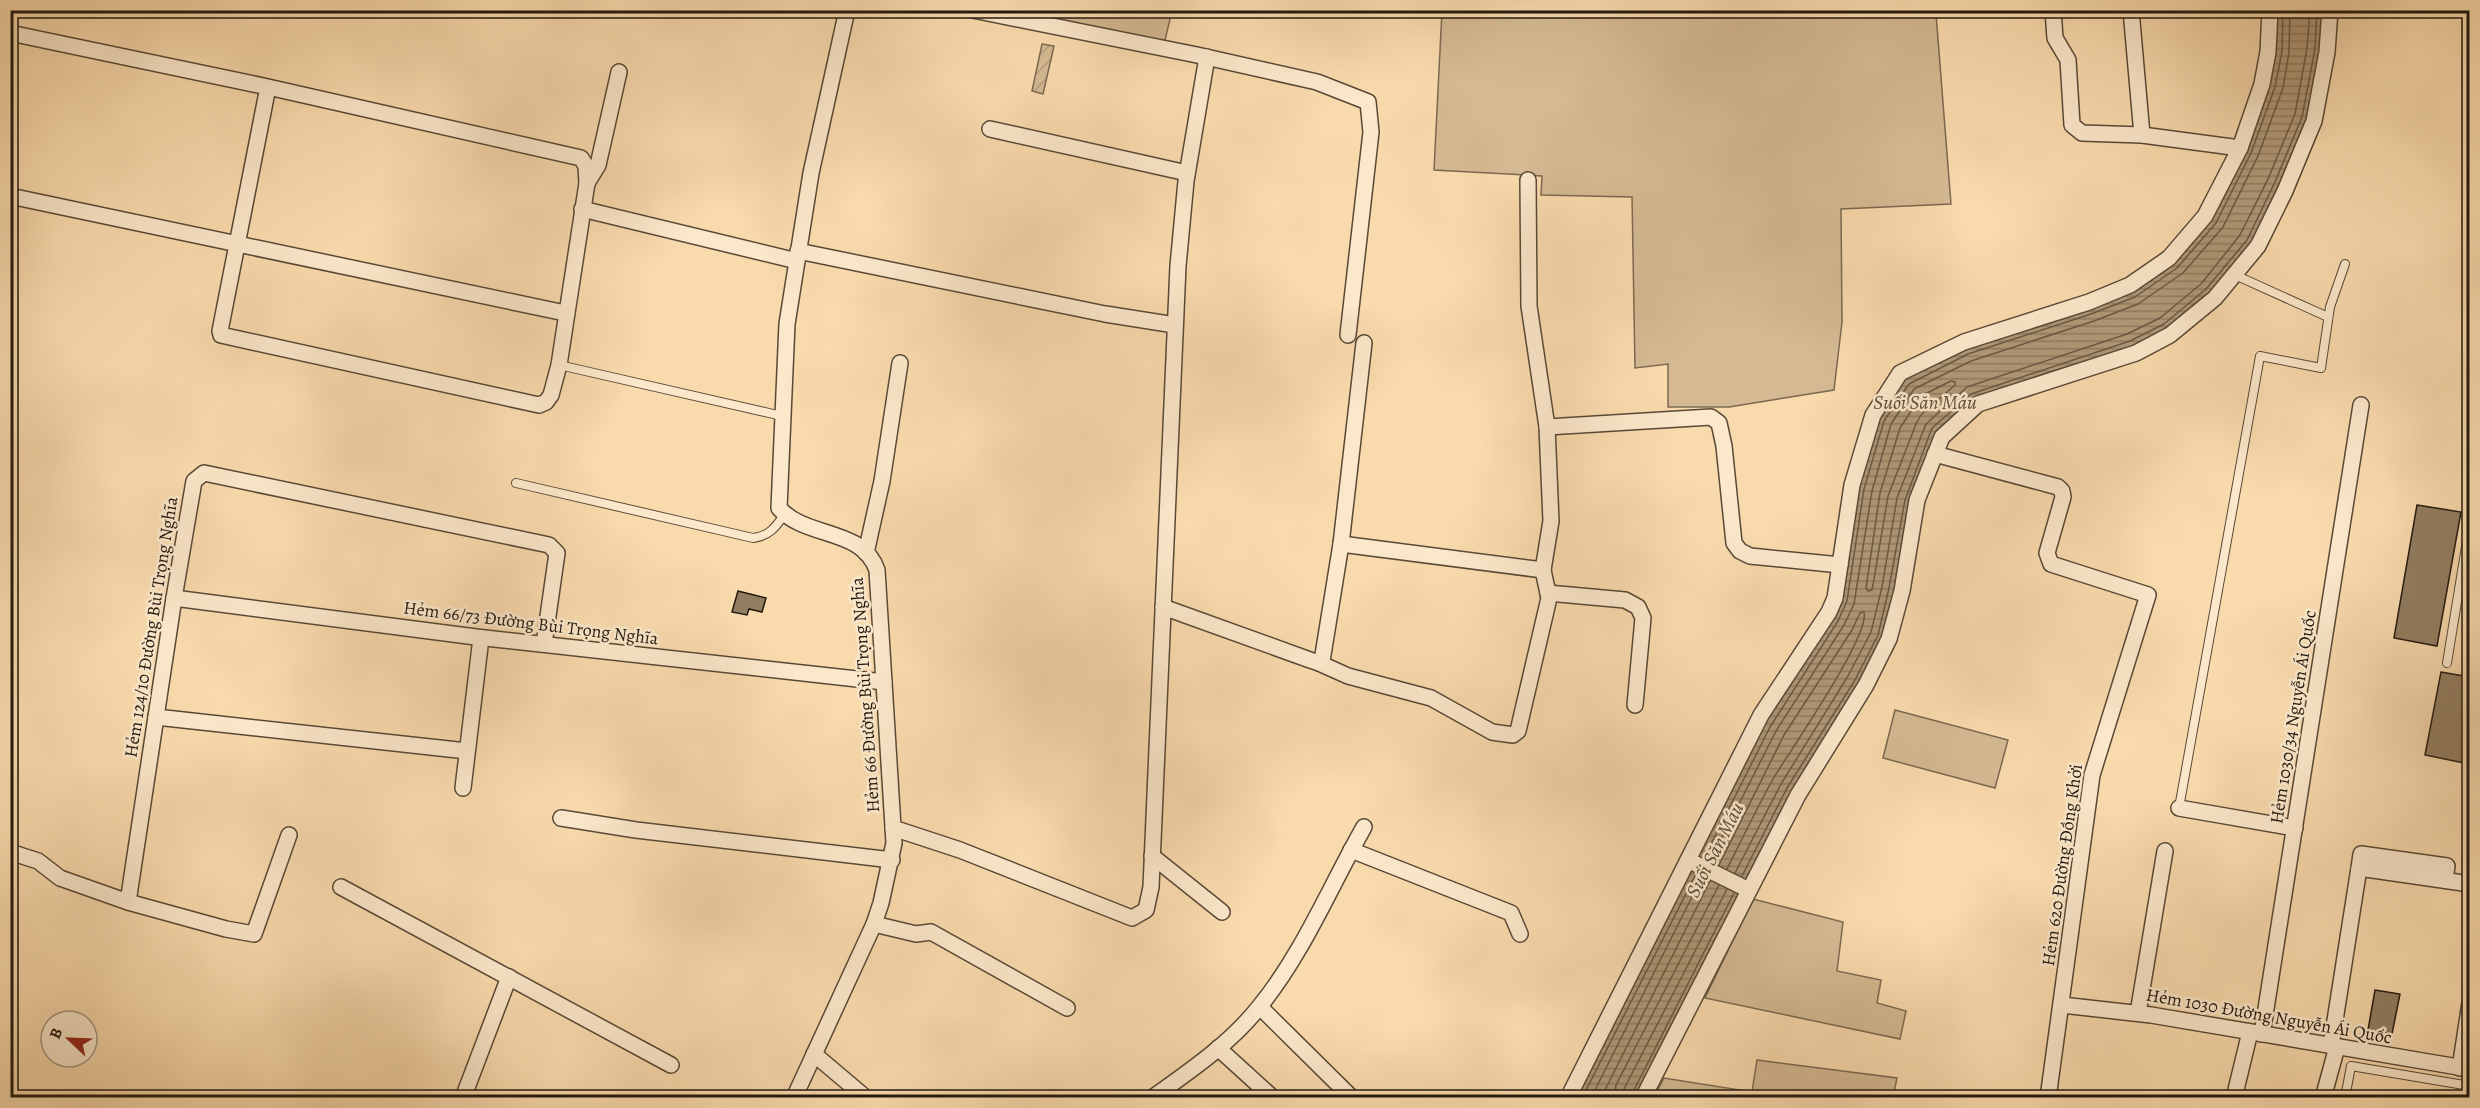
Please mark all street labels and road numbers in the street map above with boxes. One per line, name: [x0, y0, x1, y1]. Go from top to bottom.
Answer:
street label: Hẻm 124/10 Đường Bùi Trọng Nghĩa: [119, 494, 184, 759]
street label: Hẻm 66 Đường Bùi Trọng Nghĩa: [845, 576, 885, 813]
street label: Hẻm 66/73 Đường Bùi Trọng Nghĩa: [402, 595, 660, 651]
street label: Hẻm 1030/34 Nguyễn Ái Quốc: [2264, 608, 2322, 826]
street label: Hẻm 620 Đường Đồng Khởi: [2036, 762, 2088, 968]
street label: Hẻm 1030 Đường Nguyễn Ái Quốc: [2144, 983, 2394, 1049]

